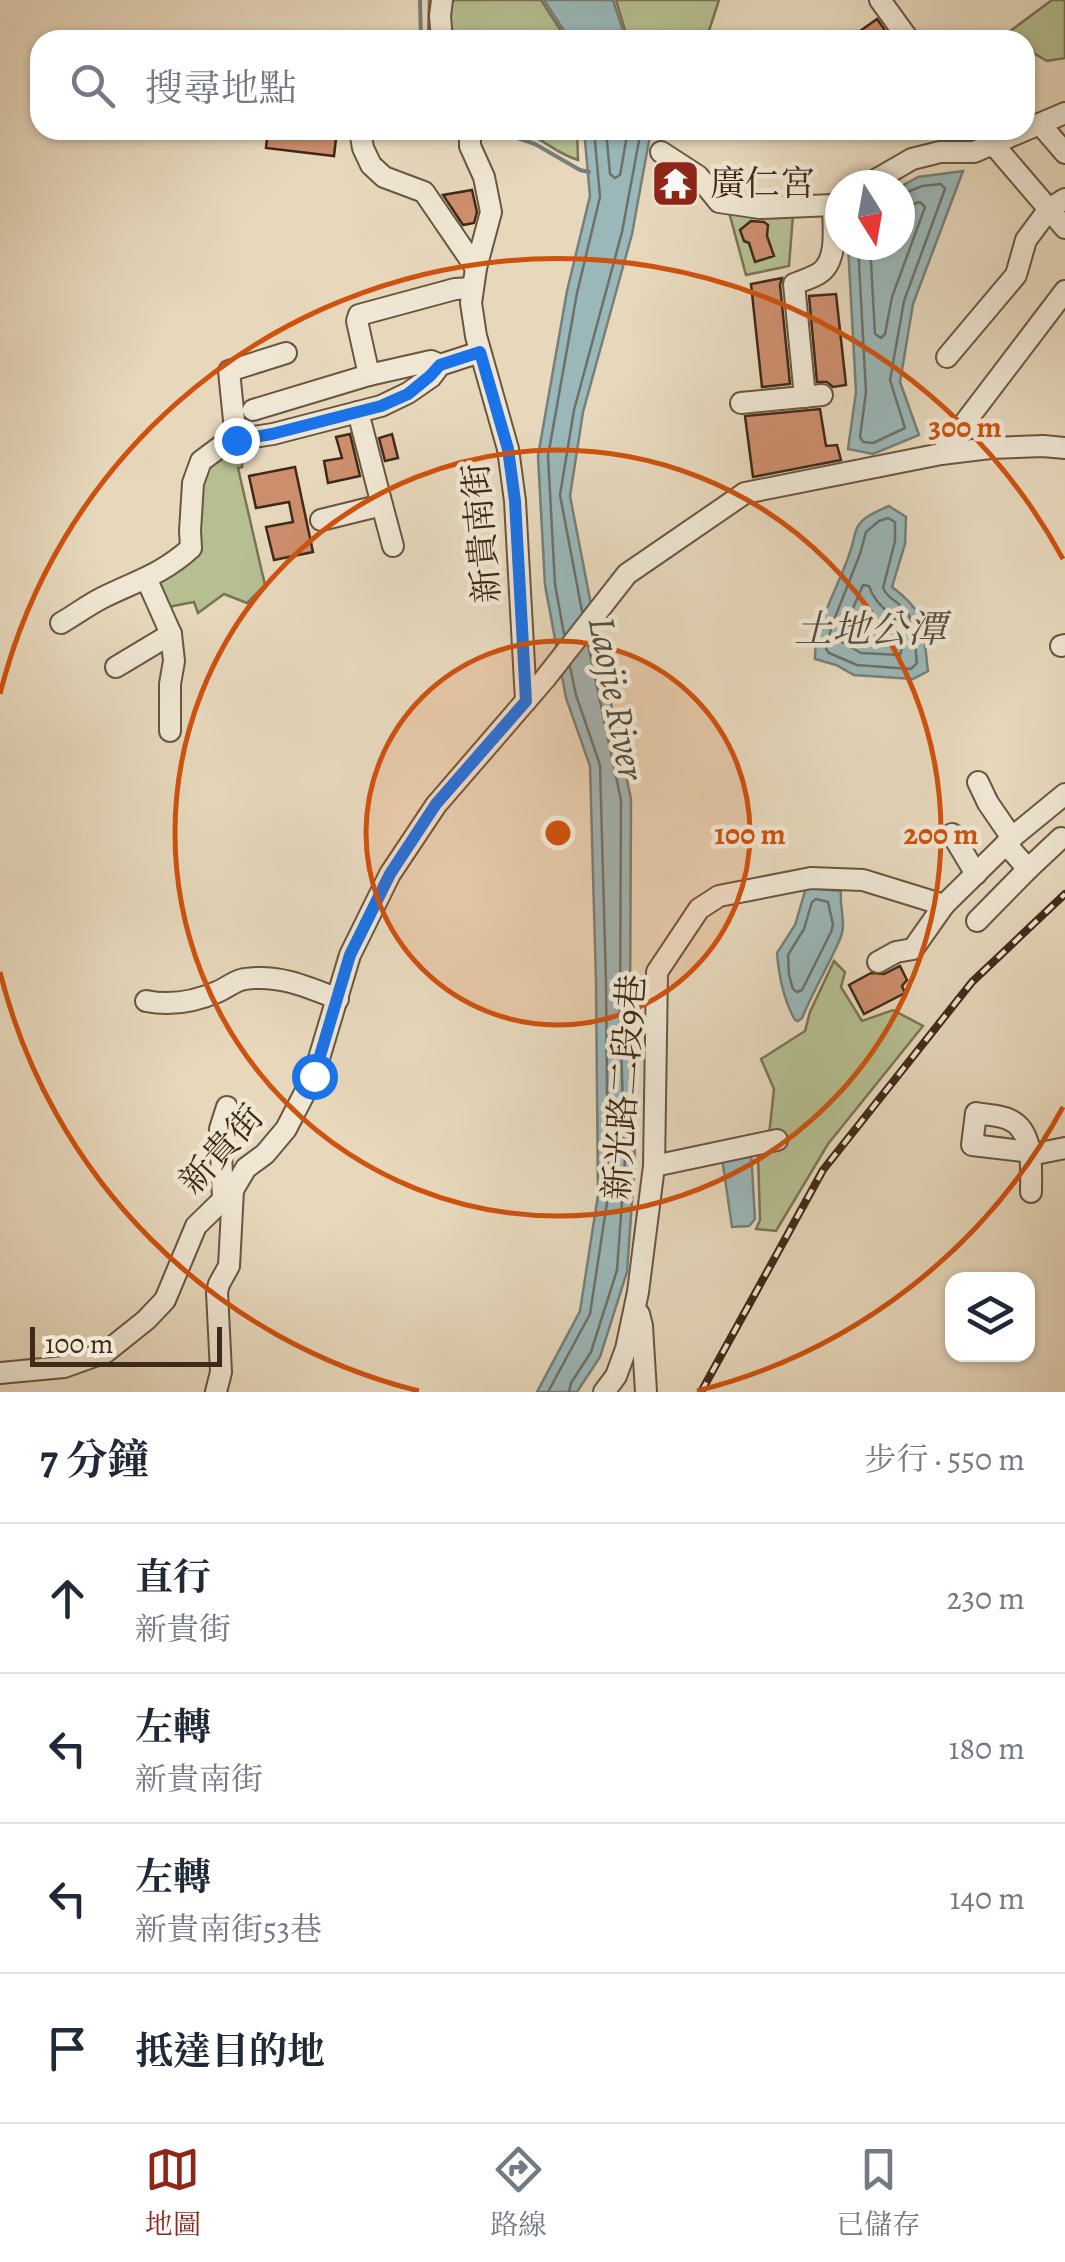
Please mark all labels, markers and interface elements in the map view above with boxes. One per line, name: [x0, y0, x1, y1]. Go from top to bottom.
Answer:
search box: [30, 30, 1035, 140]
icon: search: [65, 58, 120, 113]
text: 搜尋地點: [145, 62, 297, 114]
temple icon: 廣仁宮: [649, 157, 701, 209]
place label: 廣仁宮: [710, 159, 815, 207]
north arrow: [825, 170, 915, 260]
text: 300 m: [928, 407, 1002, 447]
route end: [214, 418, 260, 464]
street label: 新貴南街: [451, 461, 511, 605]
water label: 土地公潭: [794, 603, 952, 655]
water label: Laojie River: [576, 612, 659, 786]
text: 100 m: [714, 814, 786, 854]
text: 200 m: [903, 814, 979, 854]
centre of rings: [540, 815, 576, 851]
street label: 新光路二段9巷: [592, 973, 656, 1201]
route start: [292, 1054, 338, 1100]
street label: 新貴街: [168, 1094, 274, 1204]
map controls: [945, 1272, 1035, 1362]
button: layers: [945, 1272, 1035, 1362]
scale bar: [30, 1322, 222, 1366]
text: 100 m: [45, 1325, 113, 1363]
text: 7 分鐘: [40, 1431, 149, 1488]
text: 步行 · 550 m: [864, 1437, 1025, 1481]
text: 直行: [135, 1551, 211, 1603]
icon: ahead: [40, 1571, 95, 1626]
text: 230 m: [946, 1576, 1025, 1620]
text: 新貴街: [135, 1607, 231, 1651]
text: 左轉: [135, 1701, 211, 1753]
icon: left: [40, 1721, 95, 1776]
text: 180 m: [949, 1726, 1025, 1770]
text: 新貴南街: [135, 1757, 263, 1801]
text: 左轉: [135, 1851, 211, 1903]
icon: left: [40, 1871, 95, 1926]
text: 140 m: [950, 1876, 1025, 1920]
text: 新貴南街53巷: [135, 1907, 322, 1951]
icon: arrive: [40, 2021, 95, 2076]
text: 抵達目的地: [135, 2025, 325, 2077]
tab: 地圖: [145, 2142, 201, 2244]
tab: 路線: [490, 2142, 546, 2244]
tab: 已儲存: [836, 2142, 920, 2244]

